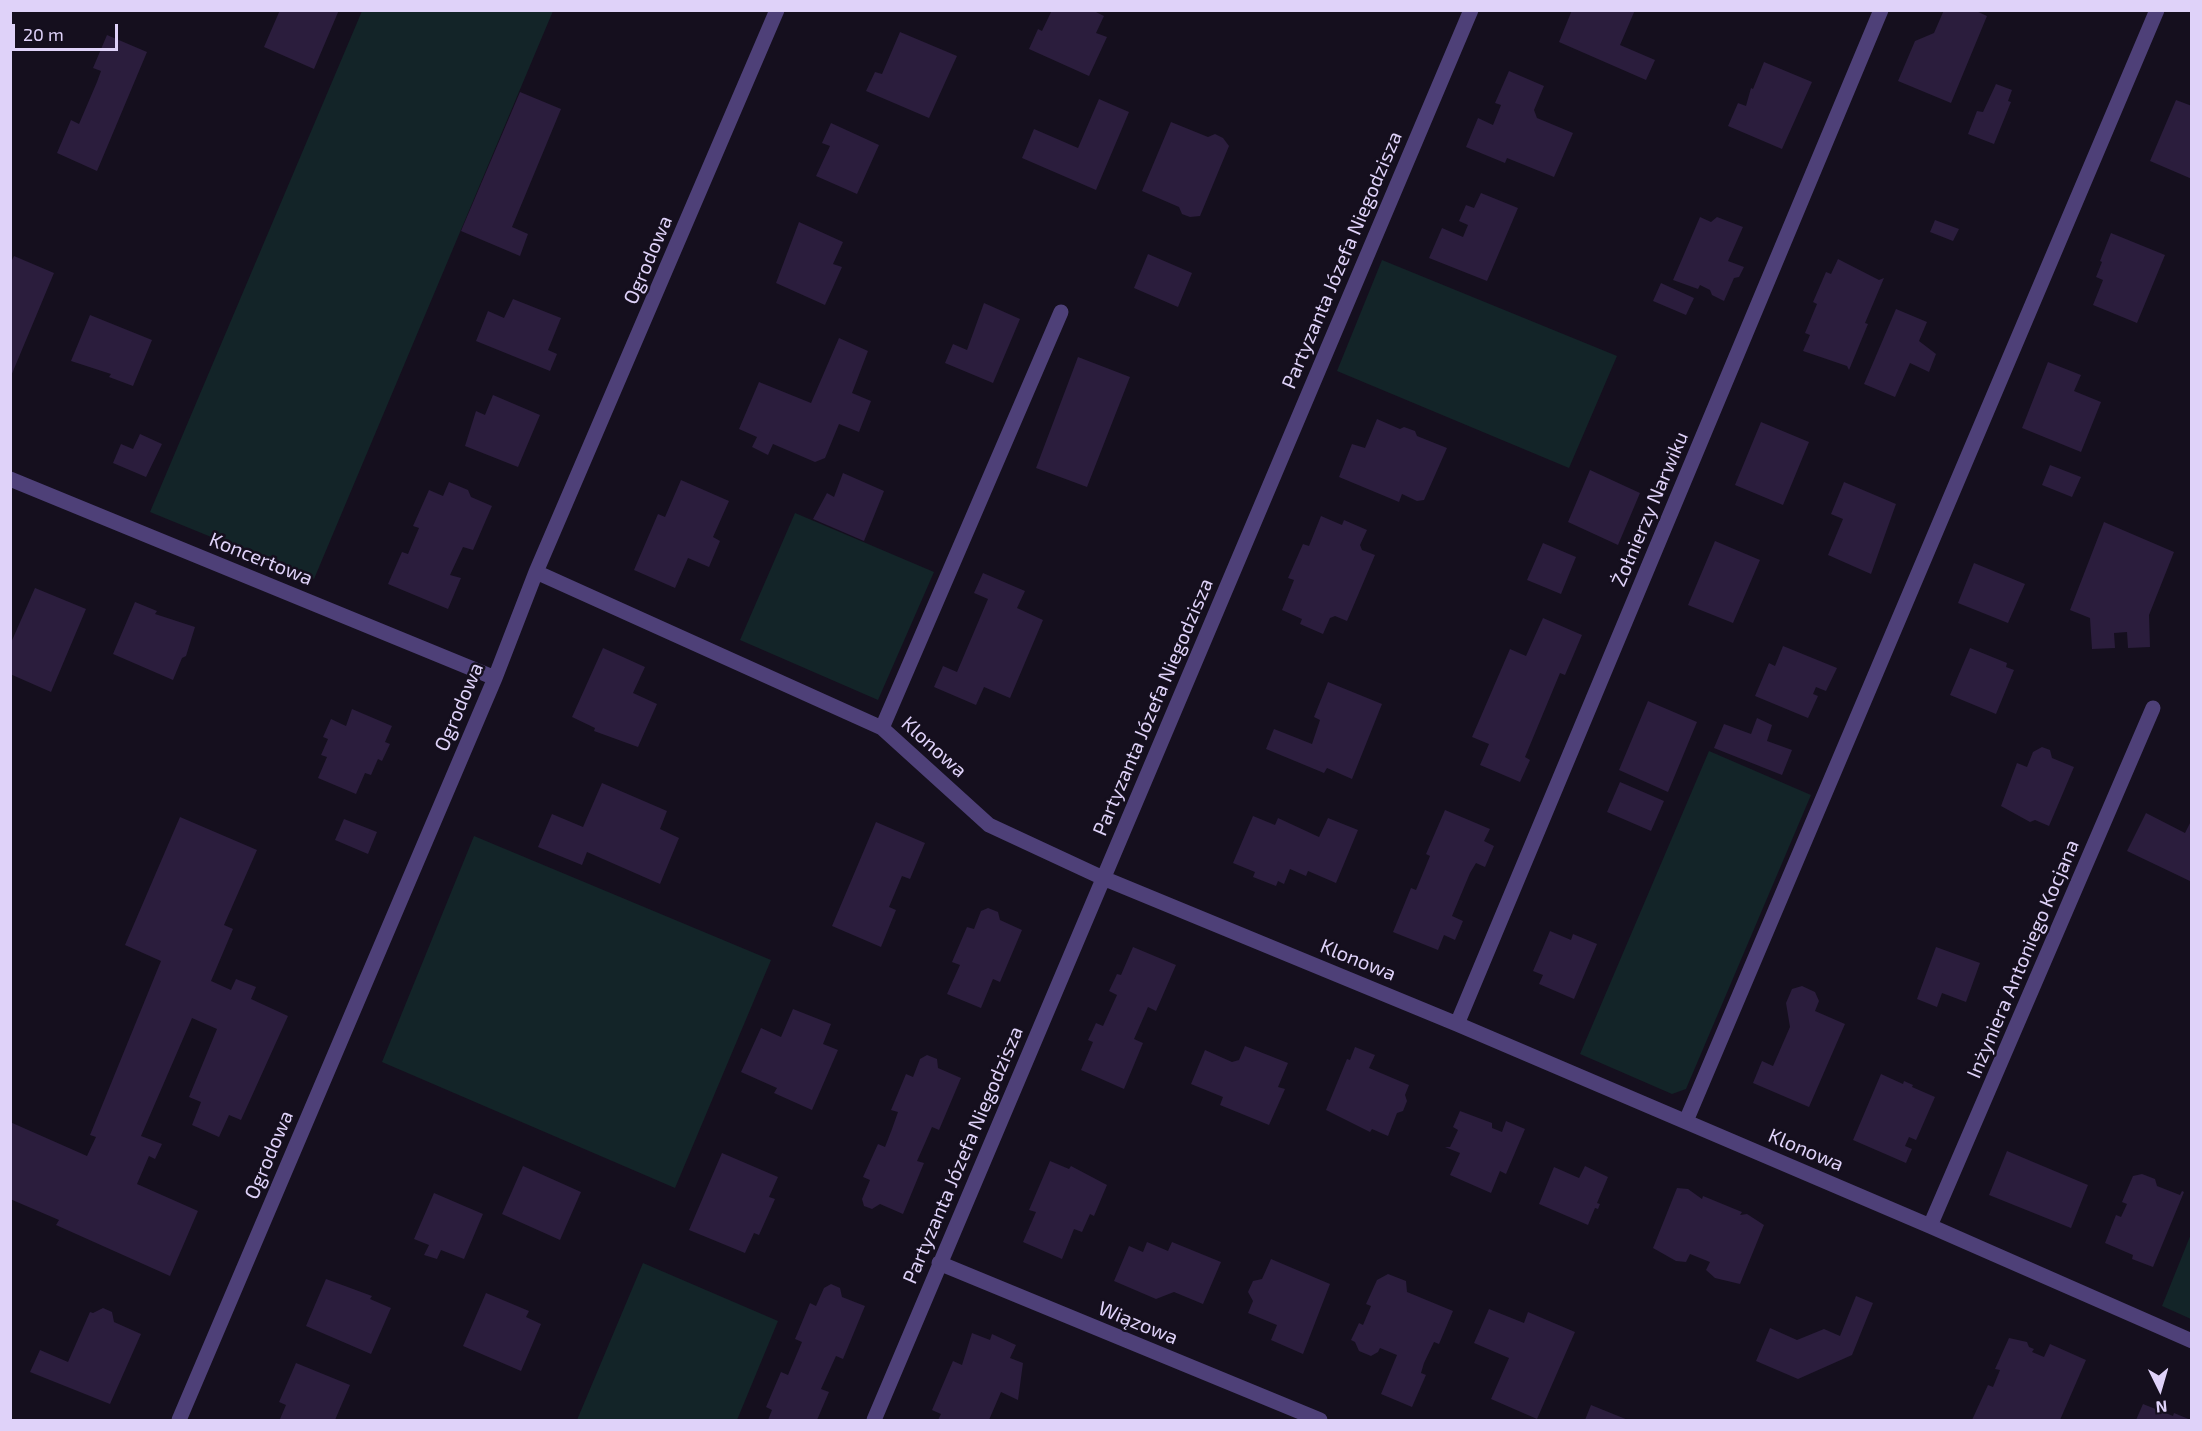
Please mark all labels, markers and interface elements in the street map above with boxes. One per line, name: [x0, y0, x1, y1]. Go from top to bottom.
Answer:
scale bar: [15, 12, 122, 50]
text: 20 m: [23, 23, 64, 45]
street label: Partyzanta Józefa Niegodzisza: [1277, 128, 1407, 392]
street label: Ogrodowa: [619, 212, 677, 308]
street label: Żołnierzy Narwiku: [1607, 428, 1693, 590]
street label: Koncertowa: [206, 527, 316, 591]
street label: Partyzanta Józefa Niegodzisza: [1088, 575, 1218, 839]
street label: Ogrodowa: [430, 659, 488, 755]
street label: Klonowa: [896, 712, 972, 782]
street label: Inżyniera Antoniego Kocjana: [1962, 836, 2084, 1082]
street label: Klonowa: [1317, 934, 1399, 986]
street label: Partyzanta Józefa Niegodzisza: [898, 1023, 1028, 1287]
street label: Ogrodowa: [240, 1107, 298, 1203]
street label: Klonowa: [1765, 1123, 1847, 1177]
street label: Wiązowa: [1095, 1296, 1181, 1350]
north arrow: [2130, 1359, 2190, 1419]
text: N: [2155, 1397, 2168, 1417]

